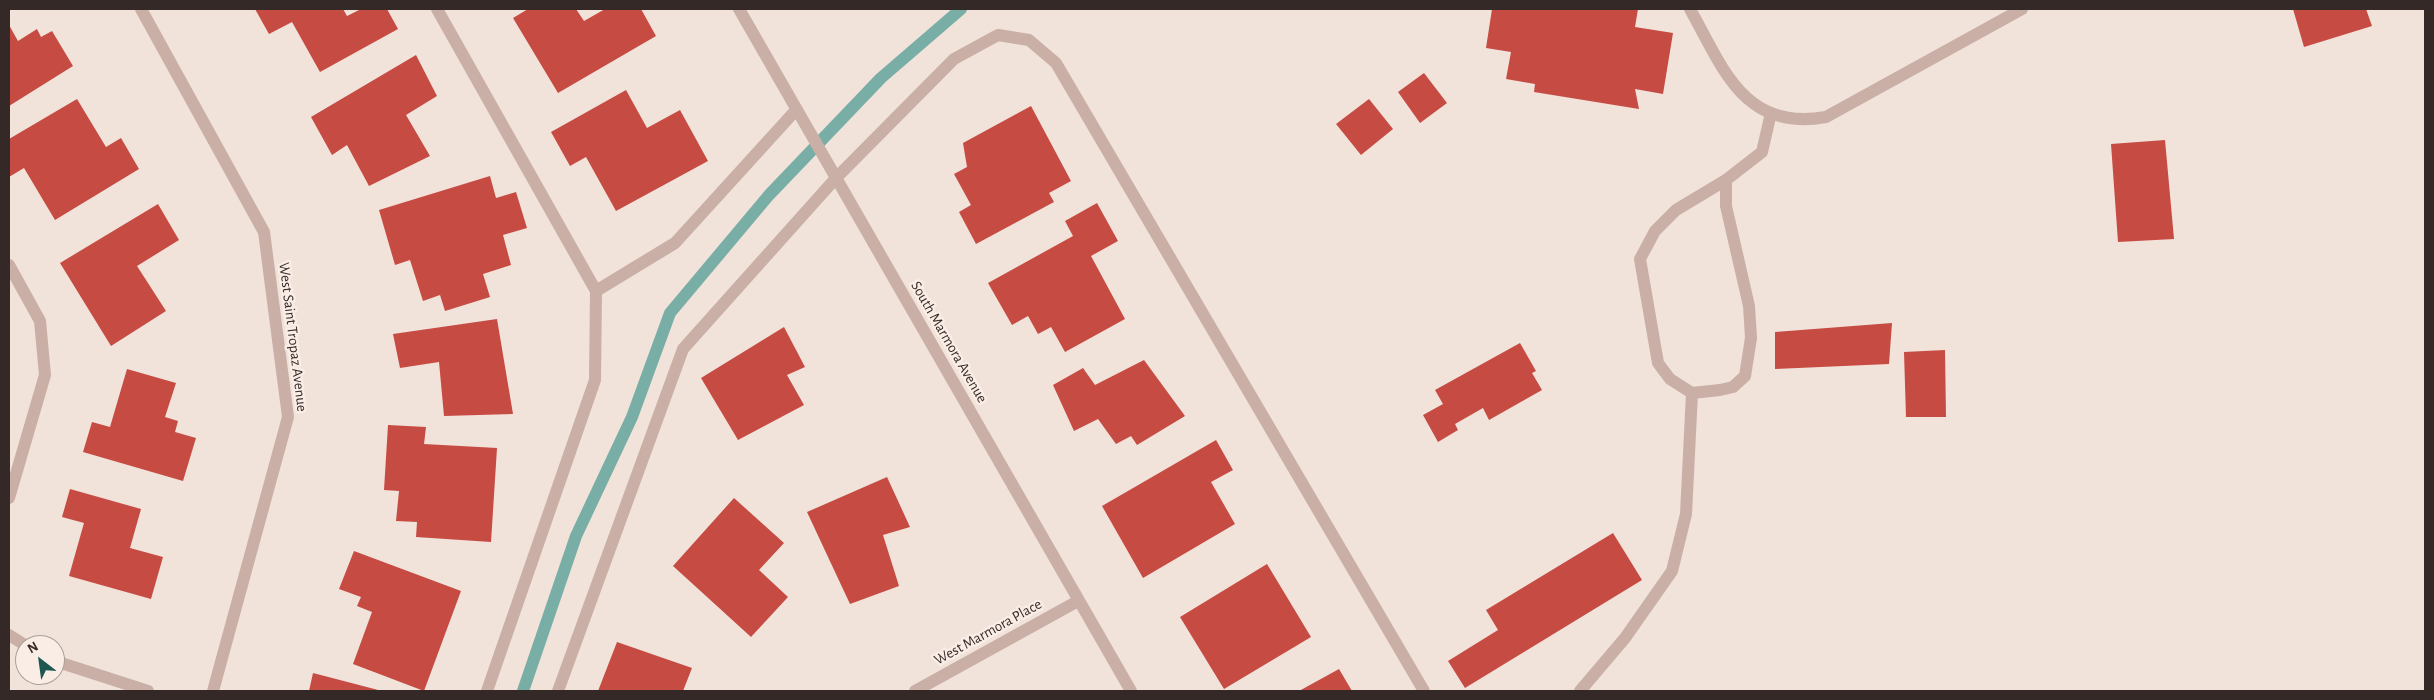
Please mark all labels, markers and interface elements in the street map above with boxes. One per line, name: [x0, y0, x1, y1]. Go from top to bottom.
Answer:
street label: West Saint Tropaz Avenue: [275, 261, 311, 413]
street label: South Marmora Avenue: [907, 278, 991, 406]
street label: West Marmora Place: [931, 595, 1045, 669]
north arrow: [15, 635, 65, 685]
text: N: [25, 639, 41, 656]

